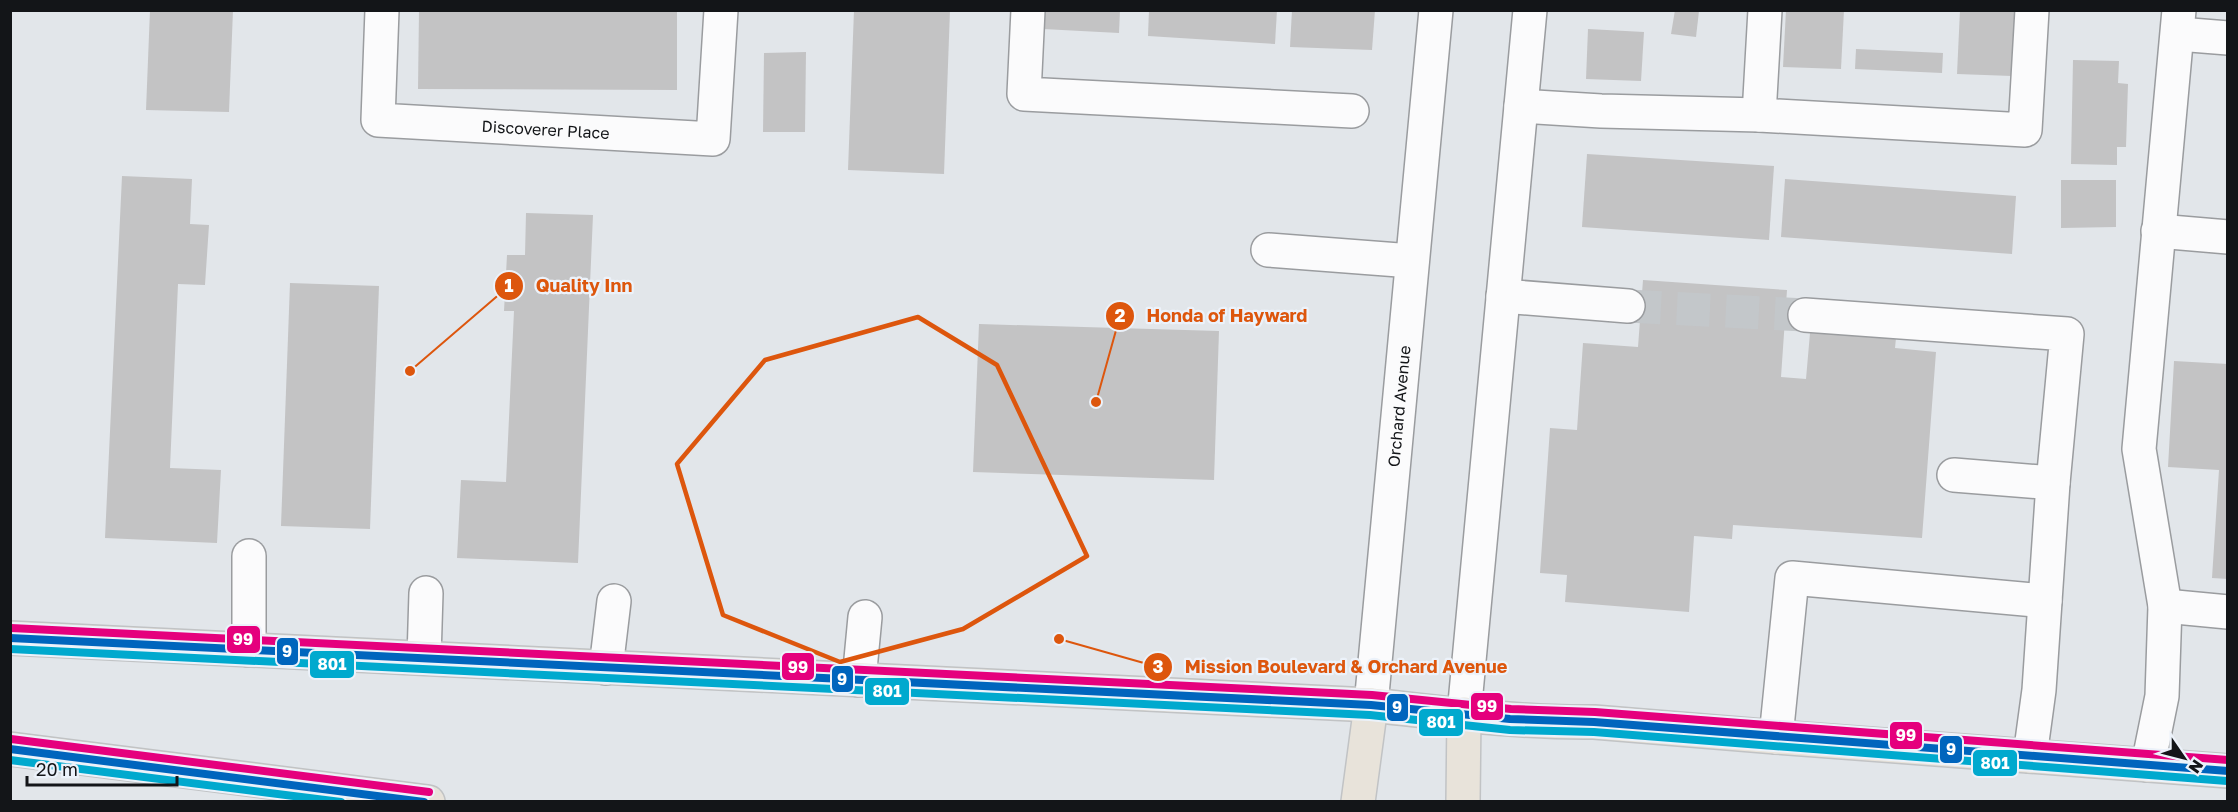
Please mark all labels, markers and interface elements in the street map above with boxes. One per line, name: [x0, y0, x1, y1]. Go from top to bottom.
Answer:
street label: Discoverer Place: [481, 116, 610, 143]
callout: Quality Inn: [494, 268, 645, 304]
text: 1: [504, 274, 514, 296]
text: Quality Inn: [536, 274, 632, 296]
callout: Honda of Hayward: [1105, 298, 1320, 334]
text: 2: [1115, 304, 1126, 326]
text: Honda of Hayward: [1147, 304, 1307, 326]
street label: Orchard Avenue: [1383, 345, 1415, 468]
line badge: 99: [226, 625, 261, 654]
text: 99: [233, 629, 253, 649]
line badge: 9: [276, 637, 299, 666]
text: 9: [282, 641, 292, 661]
callout: Mission Boulevard & Orchard Avenue: [1143, 649, 1520, 685]
line badge: 801: [309, 650, 355, 679]
line badge: 99: [781, 652, 815, 681]
text: 801: [318, 654, 346, 674]
text: 3: [1153, 655, 1164, 677]
text: Mission Boulevard & Orchard Avenue: [1185, 655, 1508, 677]
text: 99: [788, 657, 808, 677]
line badge: 9: [831, 665, 854, 693]
text: 9: [837, 669, 847, 689]
line badge: 801: [864, 677, 910, 706]
text: 801: [873, 681, 901, 701]
line badge: 99: [1470, 692, 1504, 721]
line badge: 9: [1386, 693, 1409, 722]
text: 99: [1477, 696, 1497, 716]
text: 9: [1392, 697, 1402, 717]
line badge: 801: [1418, 708, 1464, 737]
text: 801: [1427, 712, 1455, 732]
line badge: 99: [1889, 721, 1923, 750]
text: 99: [1896, 725, 1916, 745]
north arrow: [2154, 728, 2214, 788]
line badge: 9: [1939, 735, 1963, 764]
text: 9: [1946, 739, 1956, 759]
scale bar: [27, 749, 177, 787]
line badge: 801: [1972, 749, 2018, 777]
text: 801: [1981, 753, 2009, 773]
text: N: [2185, 756, 2208, 777]
text: 20 m: [36, 758, 78, 780]

